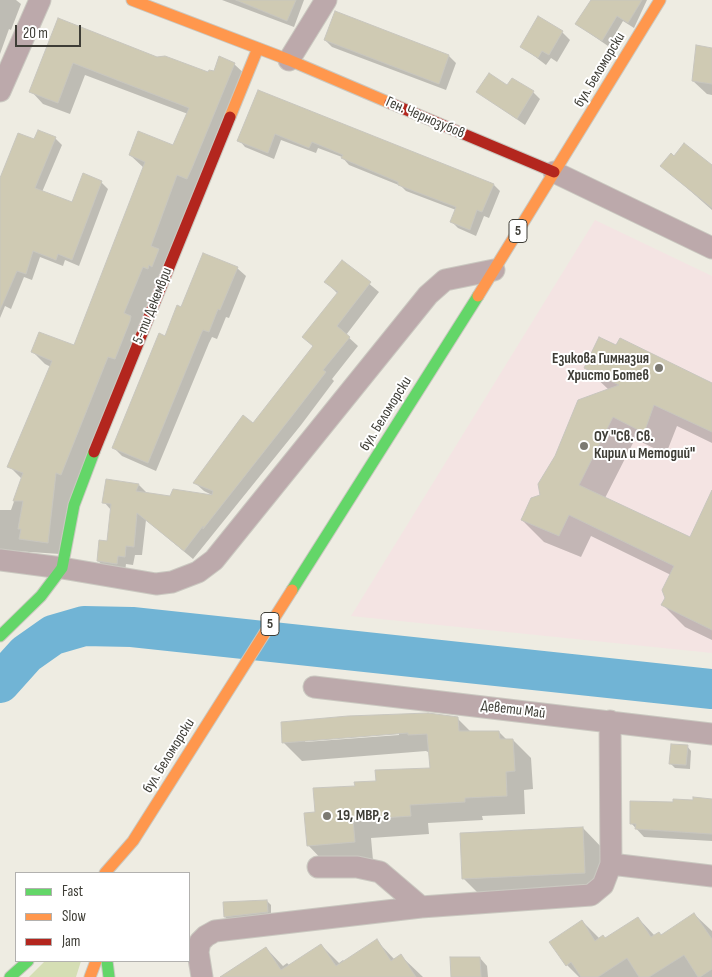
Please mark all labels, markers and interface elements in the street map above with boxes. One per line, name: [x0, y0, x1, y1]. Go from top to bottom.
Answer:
scale bar: [18, 15, 84, 47]
text: 20 m: [23, 24, 48, 43]
street label: бул. Беломорски: [571, 29, 629, 111]
street label: Ген. Чернозубов: [383, 93, 467, 143]
road number: 5: [509, 220, 527, 242]
street label: 5-ти Декември: [130, 265, 176, 347]
place label: Езикова Гимназия Христо Ботев: [552, 350, 649, 385]
marker: Езикова Гимназия Христо Ботев: [653, 362, 665, 374]
street label: бул. Беломорски: [356, 374, 416, 454]
place label: ОУ "Св. Св. Кирил и Методий": [594, 428, 695, 463]
marker: ОУ "Св. Св. Кирил и Методий": [578, 440, 590, 452]
road number: 5: [261, 612, 279, 636]
street label: Девети Май: [480, 697, 546, 723]
street label: бул. Беломорски: [139, 716, 199, 796]
place label: 19, МВР, г: [337, 807, 389, 825]
marker: 19, МВР, г: [321, 810, 333, 822]
legend: [15, 872, 190, 962]
text: Fast: [62, 882, 83, 901]
text: Slow: [62, 907, 86, 926]
text: Jam: [62, 932, 80, 951]

